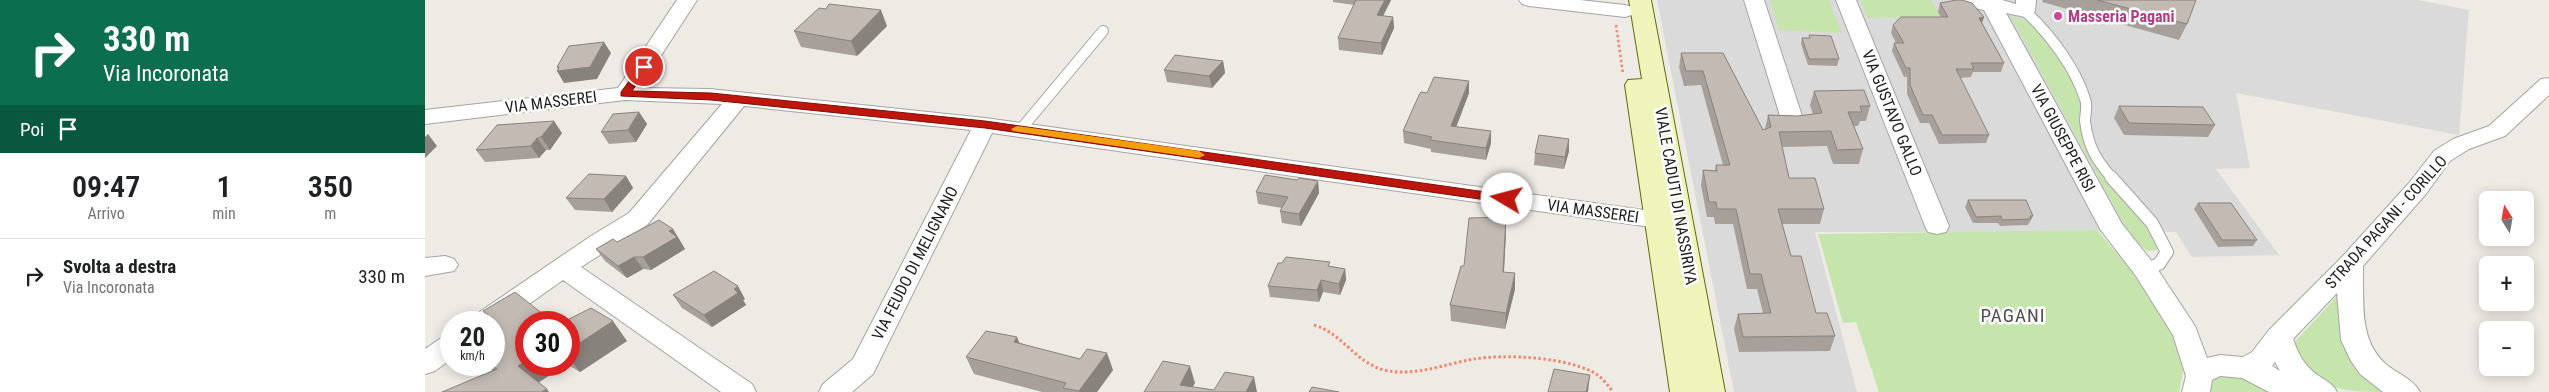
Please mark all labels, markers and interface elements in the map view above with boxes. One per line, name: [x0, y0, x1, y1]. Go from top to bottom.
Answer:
place label: Masseria Pagani: [2068, 7, 2174, 26]
marker: Masseria Pagani: [2052, 10, 2064, 22]
text: 330 m: [103, 19, 190, 60]
icon: right: [20, 20, 85, 85]
pin: [623, 46, 665, 88]
street label: VIA GUSTAVO GALLO: [1858, 47, 1926, 179]
icon: arrive: [630, 53, 658, 81]
text: Via Incoronata: [103, 61, 229, 86]
street label: VIA GIUSEPPE RISI: [2027, 81, 2099, 195]
street label: VIA MASSEREI: [504, 87, 598, 117]
street label: VIALE CADUTI DI NASSIRIYA: [1651, 106, 1701, 286]
icon: arrive: [54, 115, 82, 143]
text: Poi: [20, 118, 44, 141]
street label: STRADA PAGANI - CORILLO: [2321, 152, 2451, 292]
text: 09:47: [72, 169, 140, 204]
text: 1: [216, 169, 232, 204]
text: 350: [308, 169, 353, 204]
position arrow: [1480, 172, 1532, 224]
street label: VIA FEUDO DI MELIGNANO: [868, 183, 962, 343]
north arrow: [2479, 191, 2534, 246]
map controls: [2479, 191, 2534, 376]
street label: VIA MASSEREI: [1546, 195, 1640, 227]
text: Arrivo: [87, 204, 125, 223]
text: min: [212, 204, 236, 223]
text: m: [324, 204, 336, 223]
text: Svolta a destra: [63, 255, 176, 278]
button: +: [2479, 256, 2534, 311]
icon: right: [20, 262, 48, 290]
text: 330 m: [358, 265, 405, 288]
text: Via Incoronata: [63, 278, 155, 297]
district label: PAGANI: [1981, 304, 2045, 327]
speed limit sign: 30: [515, 311, 580, 376]
button: −: [2479, 321, 2534, 376]
text: 20: [460, 323, 485, 352]
text: km/h: [460, 349, 485, 363]

